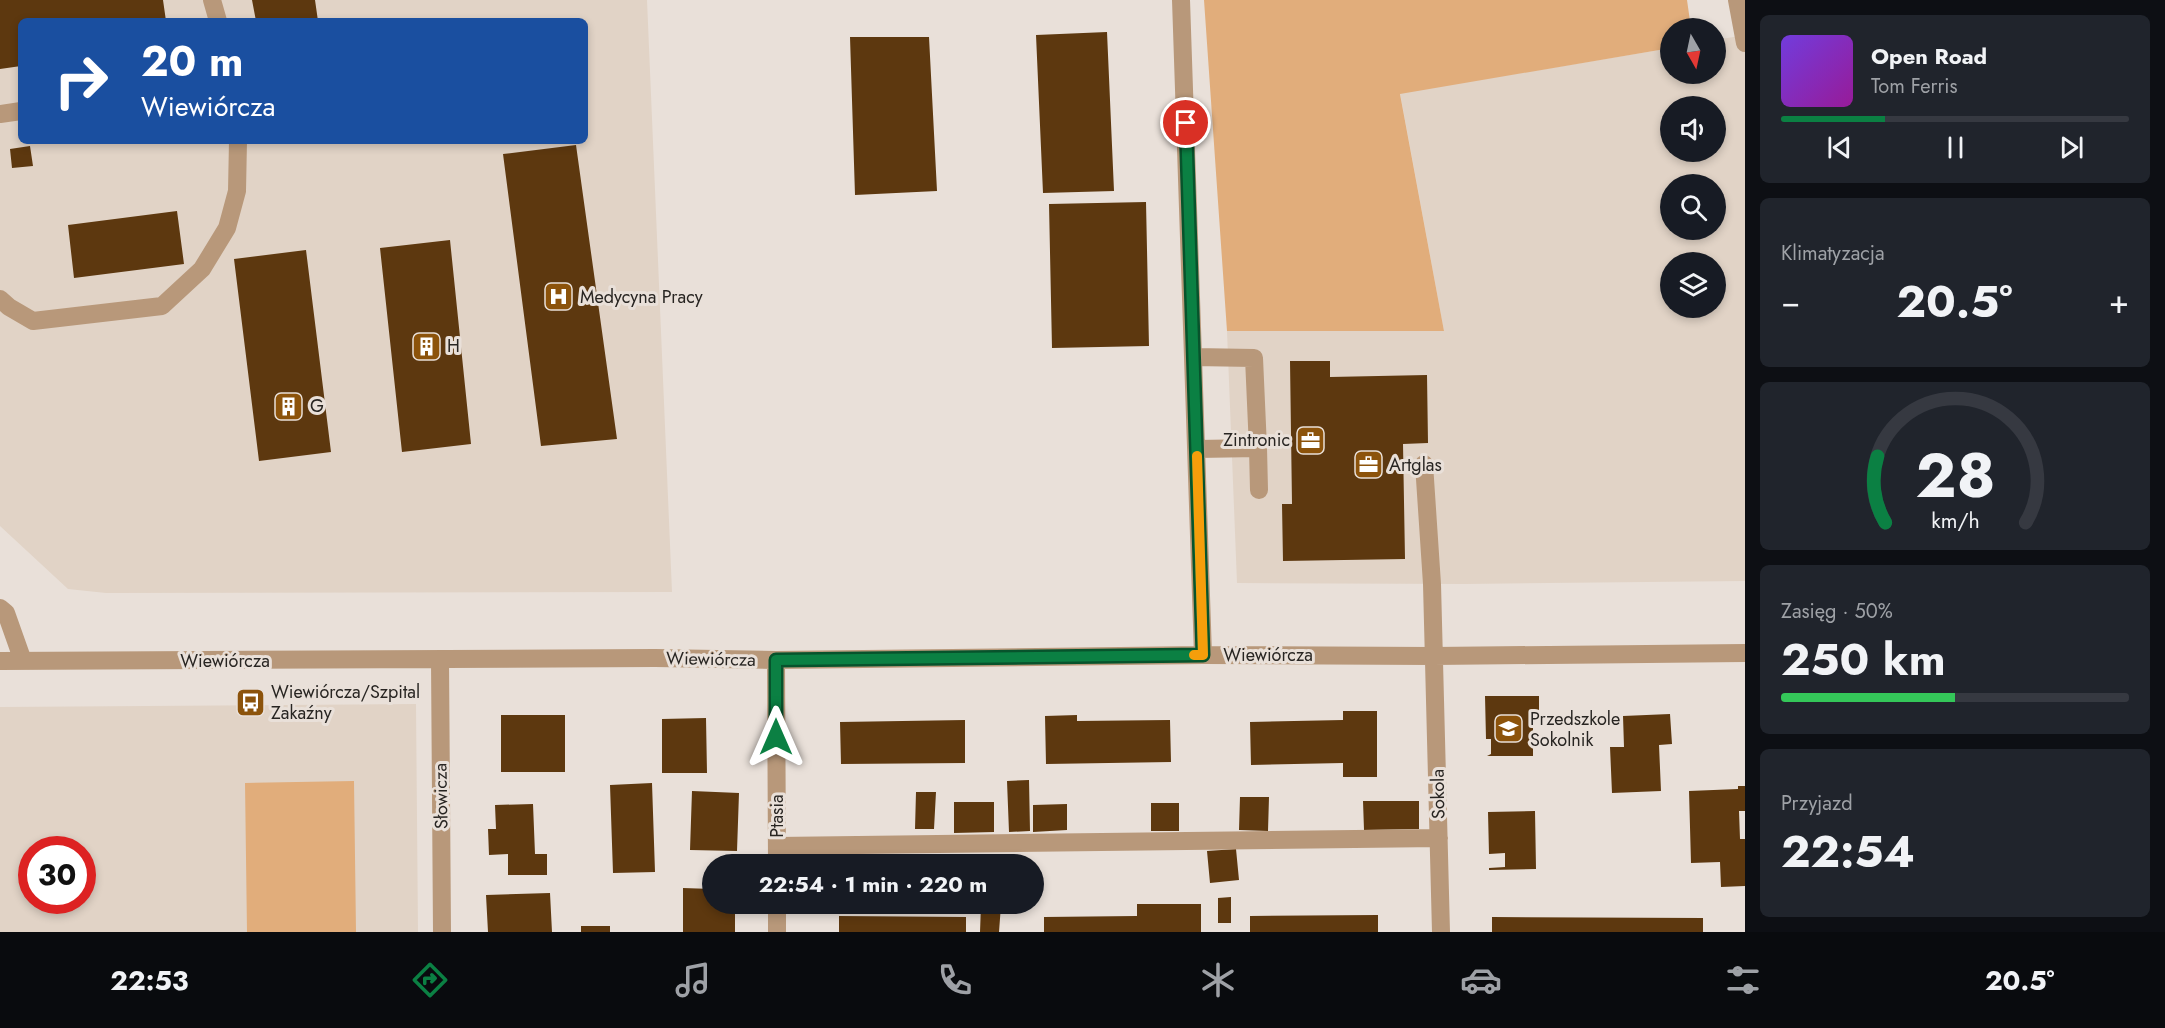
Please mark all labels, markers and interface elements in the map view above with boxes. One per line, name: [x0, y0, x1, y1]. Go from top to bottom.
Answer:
north arrow: [1660, 18, 1726, 84]
map controls: [1660, 18, 1726, 318]
text: 20 m: [141, 31, 243, 92]
text: Open Road: [1871, 40, 1987, 72]
icon: right: [42, 42, 120, 120]
text: Tom Ferris: [1871, 72, 1958, 101]
text: Wiewiórcza: [141, 87, 276, 126]
button: sound: [1660, 96, 1726, 162]
pin: [1160, 97, 1211, 148]
icon: arrive: [1169, 106, 1202, 139]
icon: previous: [1823, 131, 1856, 164]
icon: pause: [1939, 131, 1972, 164]
icon: next: [2055, 131, 2088, 164]
button: search: [1660, 174, 1726, 240]
text: Klimatyzacja: [1781, 239, 1885, 268]
button: layers: [1660, 252, 1726, 318]
text: 20.5°: [1896, 269, 2013, 334]
text: −: [1781, 278, 1800, 325]
text: +: [2109, 278, 2129, 325]
hospital icon: Medycyna Pracy: [543, 281, 575, 313]
place label: Medycyna Pracy: [580, 284, 703, 310]
building icon: H: [410, 330, 442, 362]
place label: H: [447, 333, 460, 359]
building icon: G: [273, 390, 305, 422]
place label: G: [310, 393, 324, 419]
office icon: Zintronic: [1295, 424, 1327, 456]
place label: Zintronic: [1223, 427, 1290, 453]
text: 28: [1915, 430, 1995, 520]
office icon: Artglas: [1352, 449, 1384, 481]
place label: Artglas: [1389, 452, 1442, 478]
text: km/h: [1931, 505, 1979, 536]
text: Zasięg · 50%: [1781, 597, 1893, 626]
text: 250 km: [1781, 627, 1946, 692]
street label: Wiewiórcza: [1223, 642, 1313, 668]
street label: Wiewiórcza: [666, 645, 756, 673]
street label: Wiewiórcza: [180, 648, 270, 674]
place label: Wiewiórcza/Szpital Zakaźny: [271, 679, 420, 726]
bus stop icon: Wiewiórcza/Szpital Zakaźny: [234, 686, 266, 718]
position arrow: [744, 705, 808, 769]
place label: Przedszkole Sokolnik: [1530, 706, 1620, 753]
school or university icon: Przedszkole Sokolnik: [1493, 713, 1525, 745]
street label: Słowicza: [427, 763, 455, 829]
street label: Sokola: [1425, 769, 1451, 819]
text: Przyjazd: [1781, 789, 1853, 818]
street label: Ptasia: [764, 794, 790, 838]
text: 22:54: [1781, 819, 1915, 884]
speed limit sign: 30: [18, 836, 96, 914]
text: 22:54 · 1 min · 220 m: [759, 868, 987, 900]
icon: directions: [409, 959, 451, 1001]
icon: music: [672, 959, 714, 1001]
icon: phone: [934, 959, 976, 1001]
icon: climate: [1197, 959, 1239, 1001]
icon: car: [1460, 959, 1502, 1001]
icon: filters: [1722, 959, 1764, 1001]
text: 22:53: [110, 961, 189, 1000]
text: 20.5°: [1985, 961, 2055, 1000]

